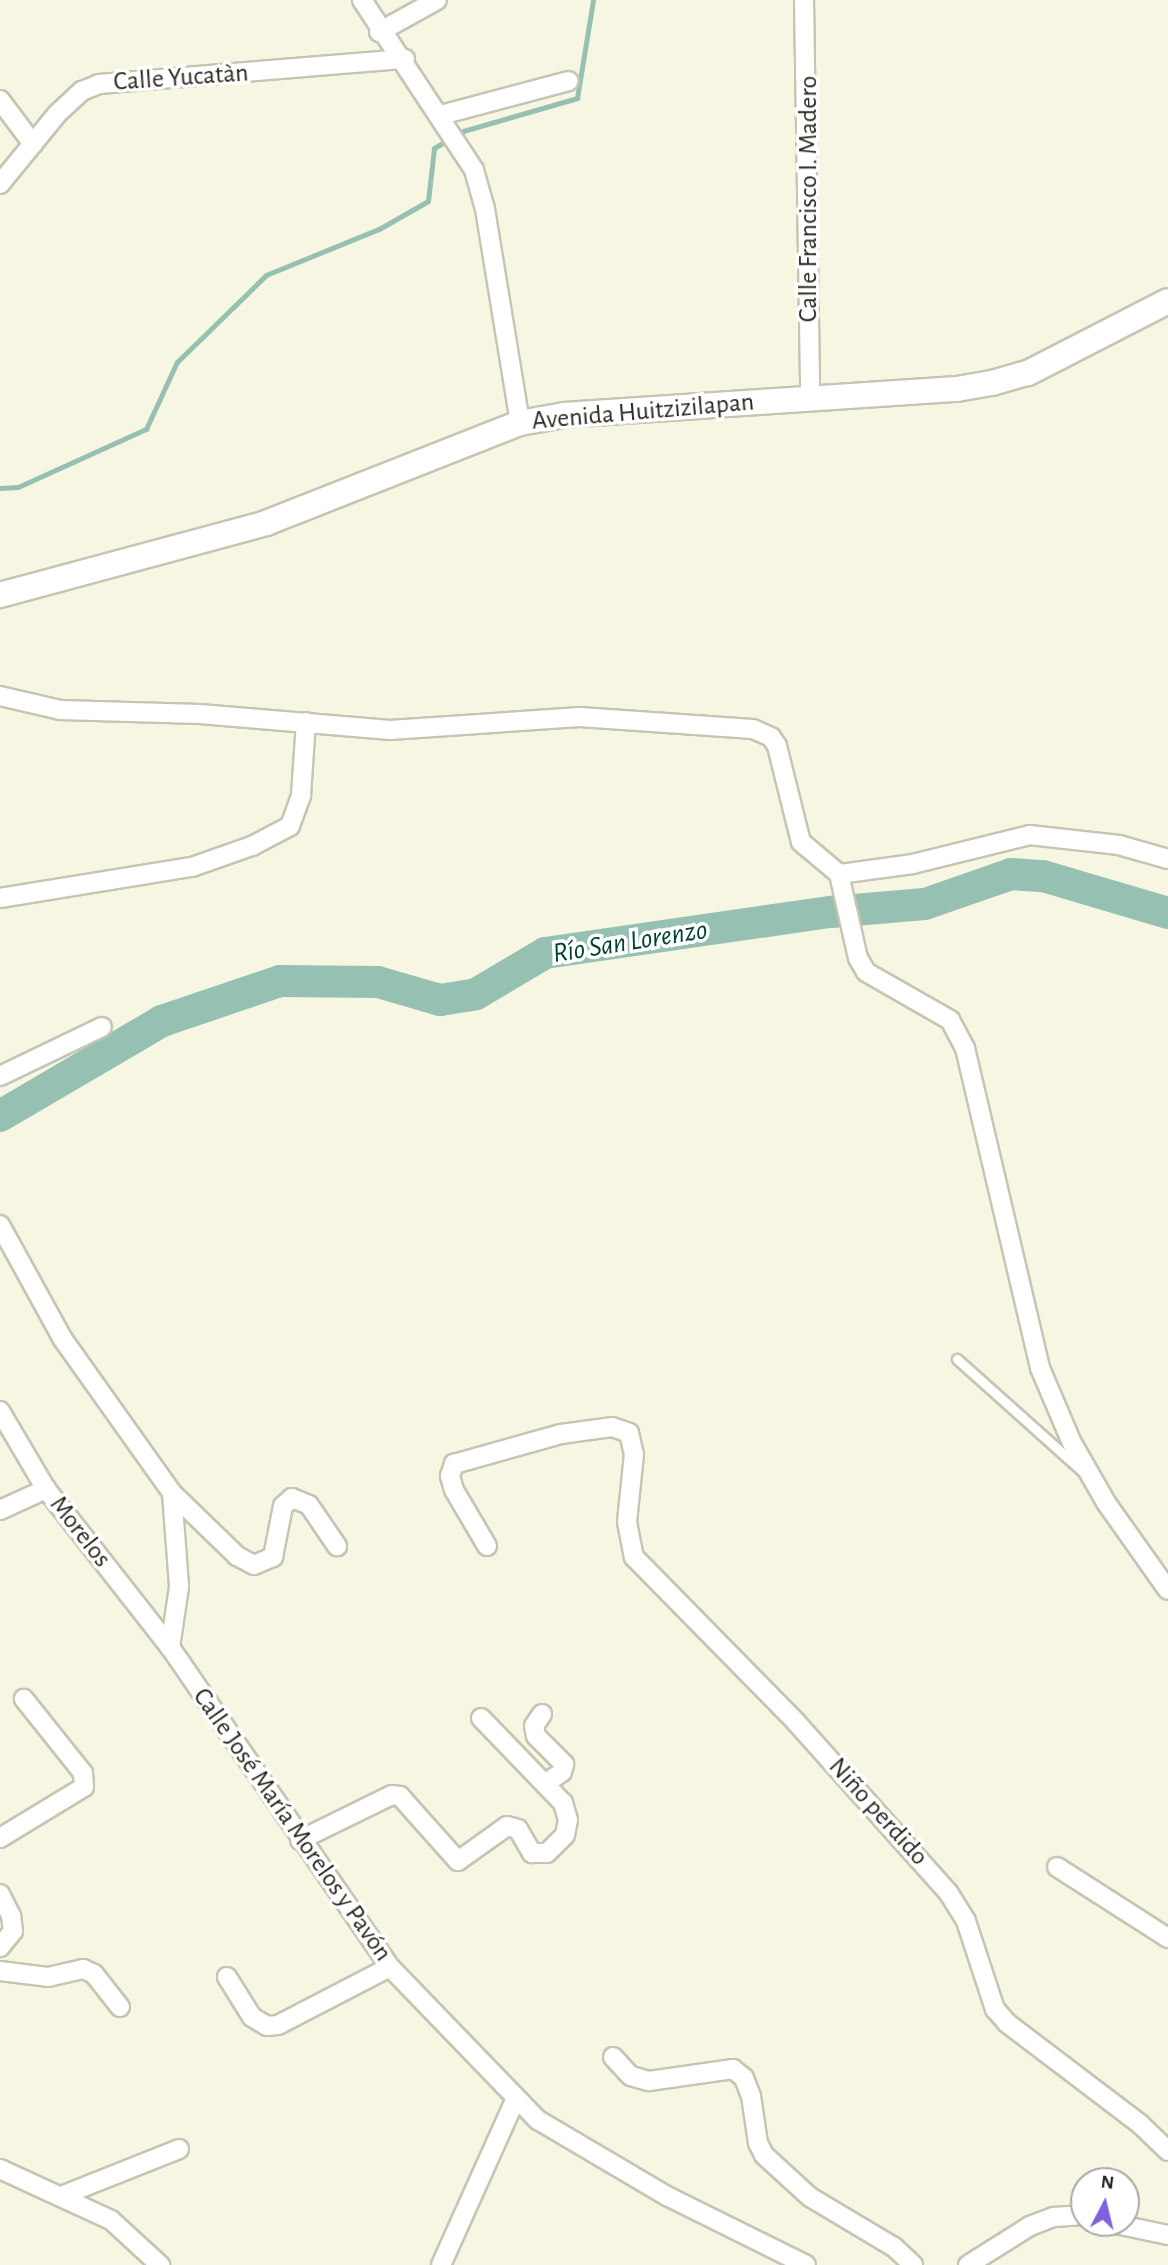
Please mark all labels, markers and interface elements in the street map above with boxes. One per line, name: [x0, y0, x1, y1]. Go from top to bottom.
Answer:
street label: Calle Yucatàn: [112, 58, 250, 98]
street label: Calle Francisco I. Madero: [793, 76, 825, 322]
street label: Avenida Huitzizilapan: [531, 387, 755, 437]
water label: Río San Lorenzo: [550, 913, 710, 971]
street label: Morelos: [43, 1490, 117, 1574]
street label: Calle José María Morelos y Pavón: [186, 1682, 398, 1968]
street label: Niño perdido: [822, 1752, 934, 1872]
north arrow: [1070, 2167, 1140, 2237]
text: N: [1100, 2172, 1115, 2193]

